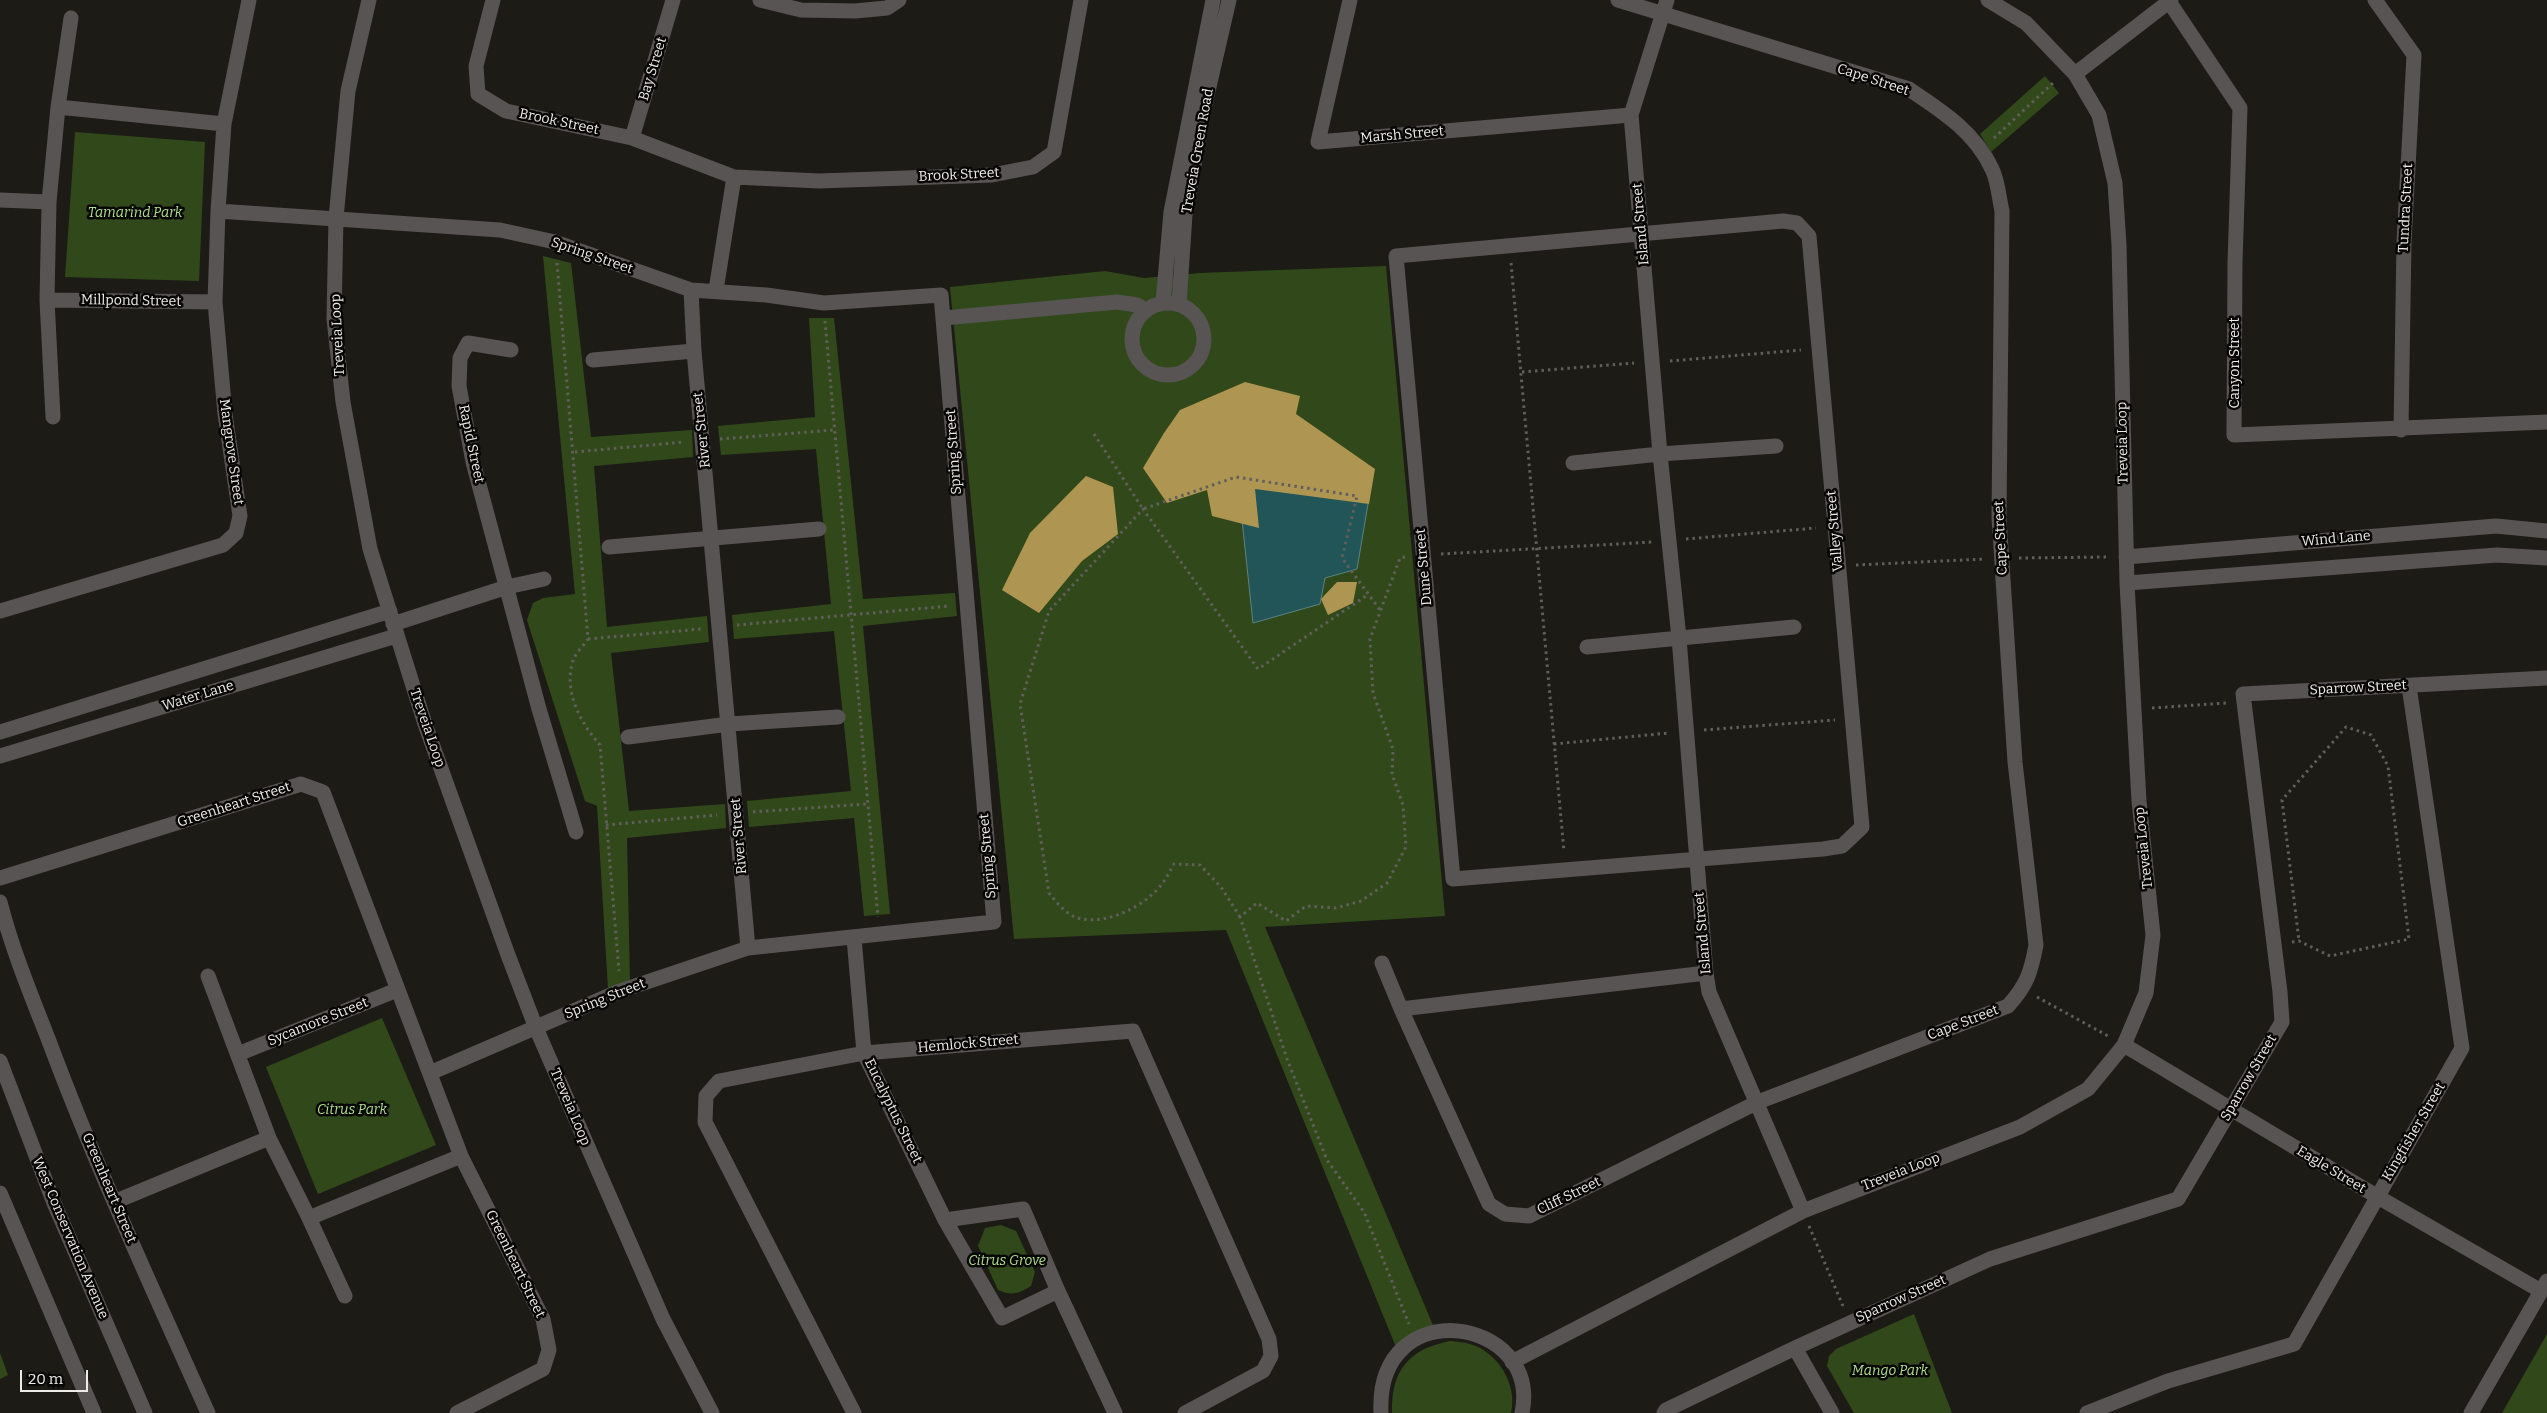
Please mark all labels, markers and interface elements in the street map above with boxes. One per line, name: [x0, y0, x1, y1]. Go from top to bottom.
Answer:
street label: Bay Street: [635, 35, 671, 103]
street label: Cape Street: [1835, 60, 1911, 100]
street label: Treveia Green Road: [1179, 87, 1217, 215]
street label: Brook Street: [518, 105, 600, 139]
street label: Marsh Street: [1360, 123, 1444, 147]
street label: Tundra Street: [2395, 163, 2417, 253]
street label: Brook Street: [918, 164, 1000, 186]
street label: Island Street: [1629, 182, 1653, 266]
park label: Tamarind Park: [88, 205, 182, 221]
street label: Spring Street: [549, 234, 635, 278]
street label: Millpond Street: [81, 292, 181, 310]
street label: Treveia Loop: [327, 293, 349, 377]
street label: Canyon Street: [2227, 317, 2243, 409]
street label: River Street: [690, 391, 714, 469]
street label: Mangrove Street: [215, 398, 247, 506]
street label: Treveia Loop: [2114, 402, 2132, 484]
street label: Rapid Street: [454, 403, 488, 485]
street label: Spring Street: [943, 409, 965, 495]
street label: Valley Street: [1823, 490, 1847, 572]
street label: Cape Street: [1991, 500, 2011, 576]
street label: Dune Street: [1412, 528, 1436, 606]
street label: Wind Lane: [2301, 528, 2371, 550]
street label: Water Lane: [160, 677, 236, 715]
street label: Sparrow Street: [2309, 677, 2407, 699]
street label: Treveia Loop: [406, 686, 448, 770]
street label: Greenheart Street: [175, 779, 293, 831]
street label: River Street: [727, 797, 751, 875]
street label: Treveia Loop: [2131, 806, 2157, 890]
street label: Spring Street: [976, 813, 1000, 899]
street label: Island Street: [1691, 891, 1715, 975]
street label: Spring Street: [562, 975, 648, 1023]
street label: Sycamore Street: [265, 994, 371, 1050]
street label: Cape Street: [1925, 1002, 2001, 1044]
street label: Hemlock Street: [917, 1031, 1019, 1057]
street label: Sparrow Street: [2217, 1032, 2281, 1124]
street label: Eucalyptus Street: [860, 1056, 926, 1166]
street label: Treveia Loop: [546, 1066, 594, 1148]
street label: Kingfisher Street: [2379, 1080, 2449, 1184]
park label: Citrus Park: [317, 1102, 387, 1118]
street label: Greenheart Street: [78, 1130, 140, 1246]
street label: Eagle Street: [2293, 1143, 2369, 1197]
street label: Treveia Loop: [1860, 1149, 1942, 1195]
street label: West Conservation Avenue: [28, 1154, 112, 1322]
street label: Cliff Street: [1534, 1173, 1604, 1219]
street label: Greenheart Street: [482, 1207, 548, 1321]
park label: Citrus Grove: [968, 1253, 1046, 1269]
street label: Sparrow Street: [1853, 1272, 1949, 1326]
scale bar: [22, 1360, 90, 1392]
park label: Mango Park: [1852, 1363, 1928, 1379]
text: 20 m: [28, 1370, 63, 1388]

